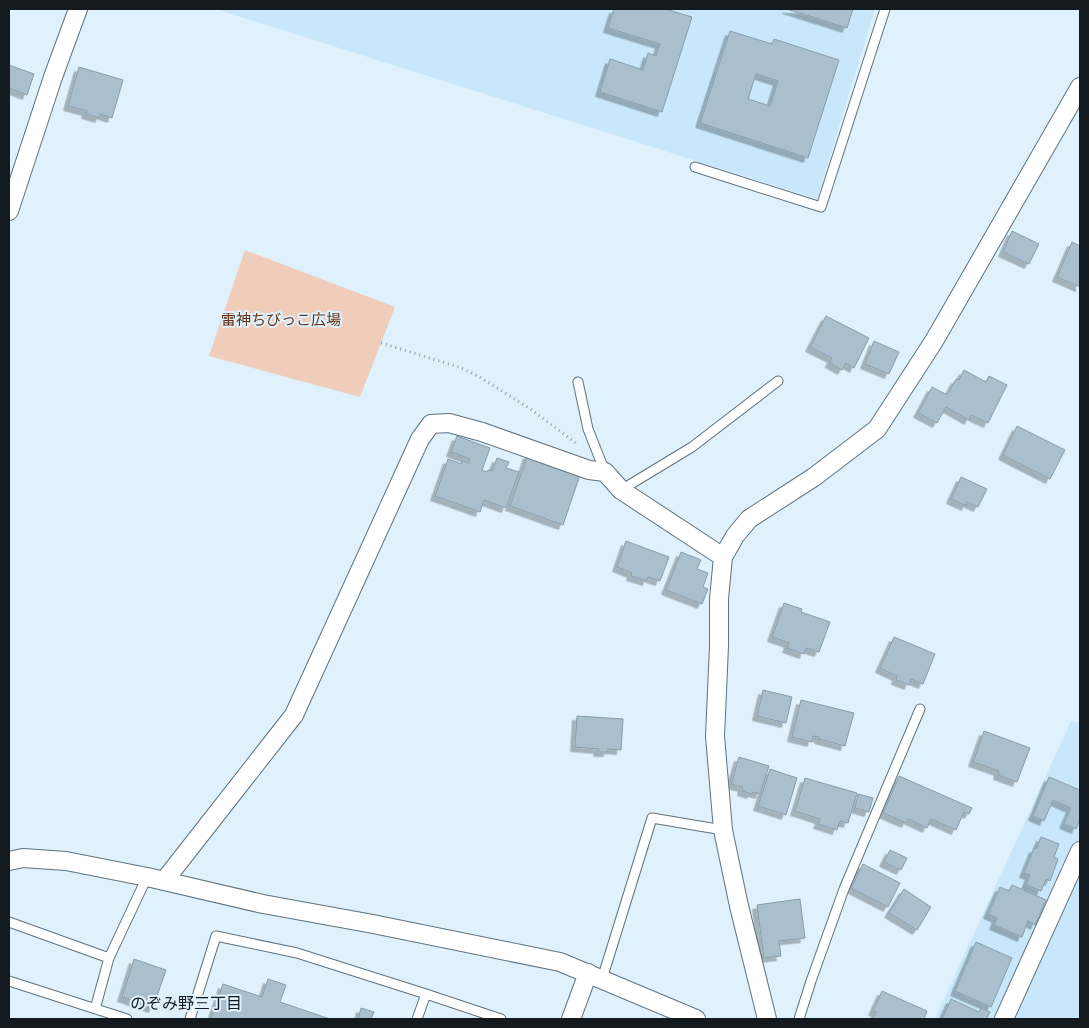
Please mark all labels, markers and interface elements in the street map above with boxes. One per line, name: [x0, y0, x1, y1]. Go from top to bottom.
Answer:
park label: 雷神ちびっこ広場: [221, 310, 341, 330]
district label: のぞみ野三丁目: [130, 993, 242, 1014]

